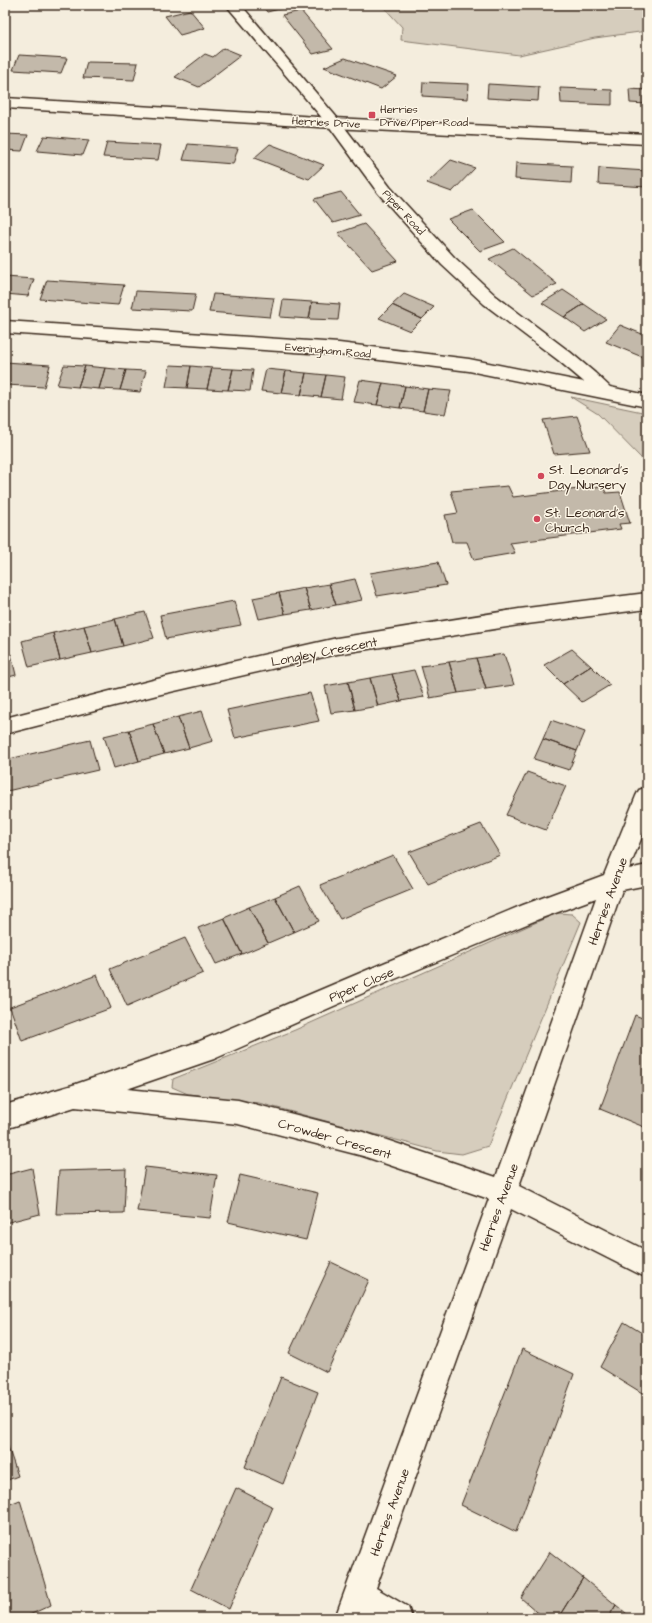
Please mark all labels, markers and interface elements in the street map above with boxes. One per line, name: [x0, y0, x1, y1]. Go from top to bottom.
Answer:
place label: Herries Drive/Piper Road: [380, 102, 468, 130]
marker: Herries Drive/Piper Road: [367, 110, 377, 120]
street label: Herries Drive: [291, 113, 361, 132]
street label: Piper Road: [379, 186, 428, 239]
street label: Everingham Road: [284, 339, 372, 363]
place label: St. Leonard's Day Nursery: [549, 461, 629, 495]
marker: St. Leonard's Day Nursery: [536, 471, 546, 481]
place label: St. Leonard's Church: [545, 504, 625, 537]
marker: St. Leonard's Church: [532, 514, 542, 524]
street label: Longley Crescent: [270, 633, 380, 672]
street label: Herries Avenue: [584, 855, 632, 948]
street label: Piper Close: [326, 963, 397, 1007]
street label: Crowder Crescent: [276, 1114, 394, 1164]
street label: Herries Avenue: [475, 1161, 523, 1254]
street label: Herries Avenue: [366, 1466, 414, 1559]

